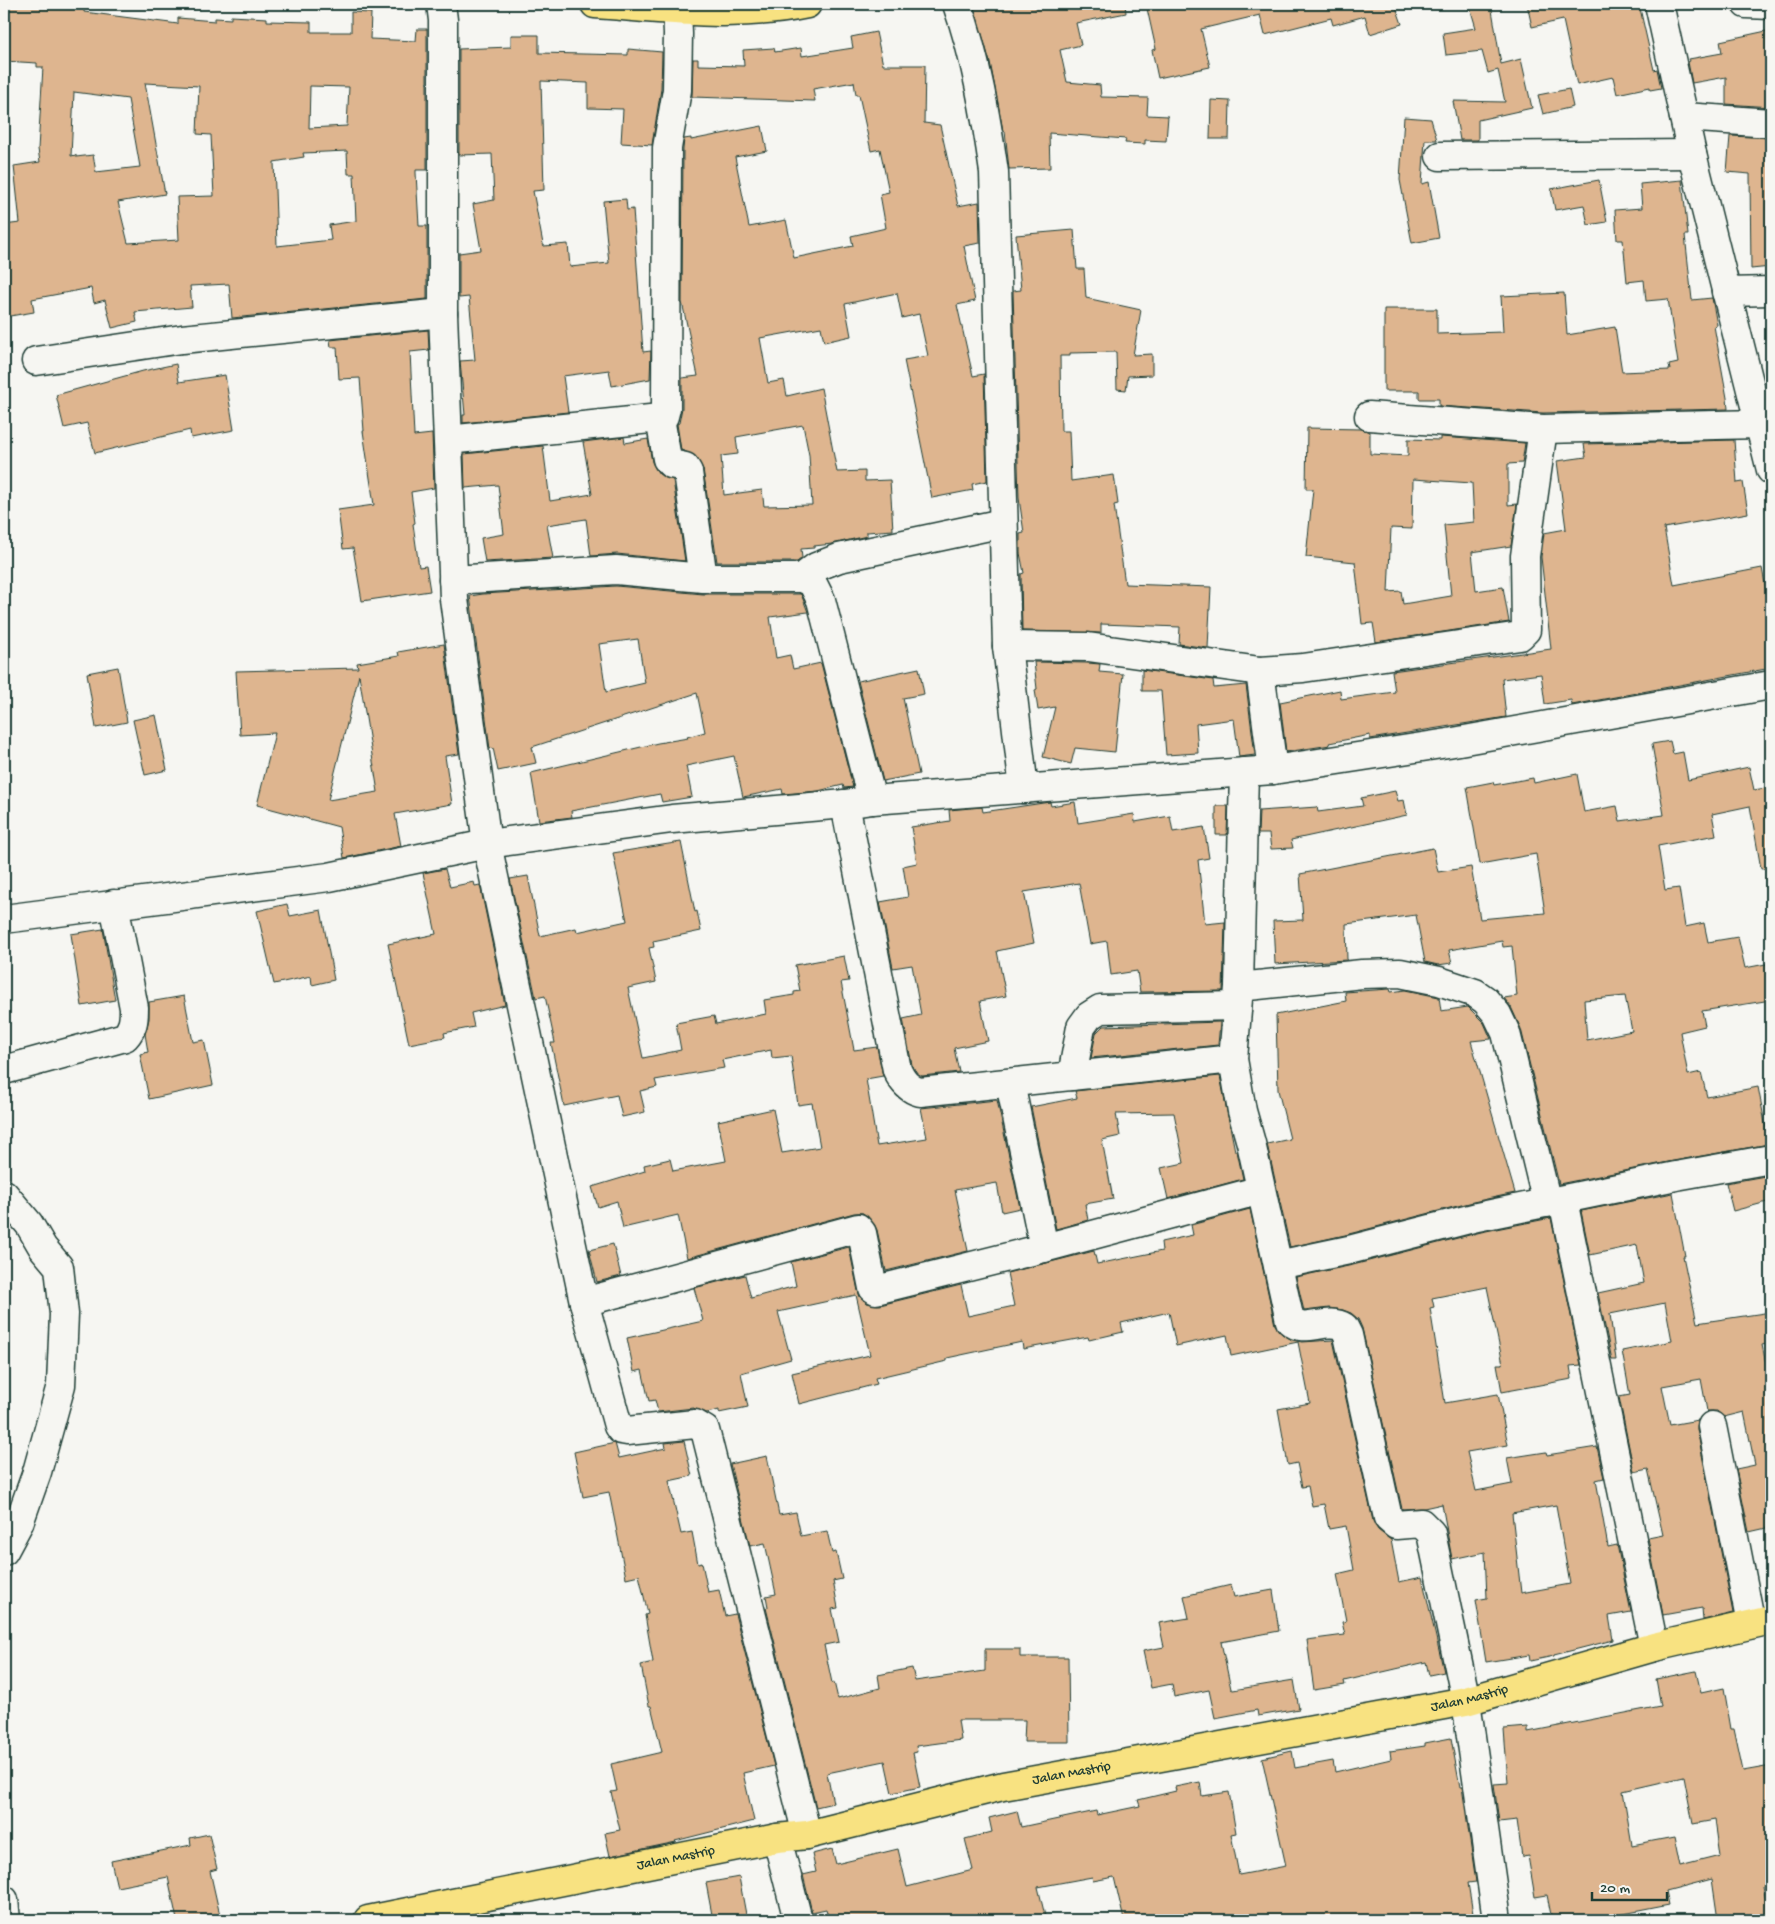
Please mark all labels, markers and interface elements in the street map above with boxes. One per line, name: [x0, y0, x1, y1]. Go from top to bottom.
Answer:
street label: Jalan Mastrip: [1429, 1681, 1510, 1716]
street label: Jalan Mastrip: [1031, 1758, 1112, 1789]
street label: Jalan Mastrip: [635, 1842, 717, 1874]
scale bar: [1592, 1869, 1668, 1901]
text: 20 m: [1600, 1880, 1630, 1898]

